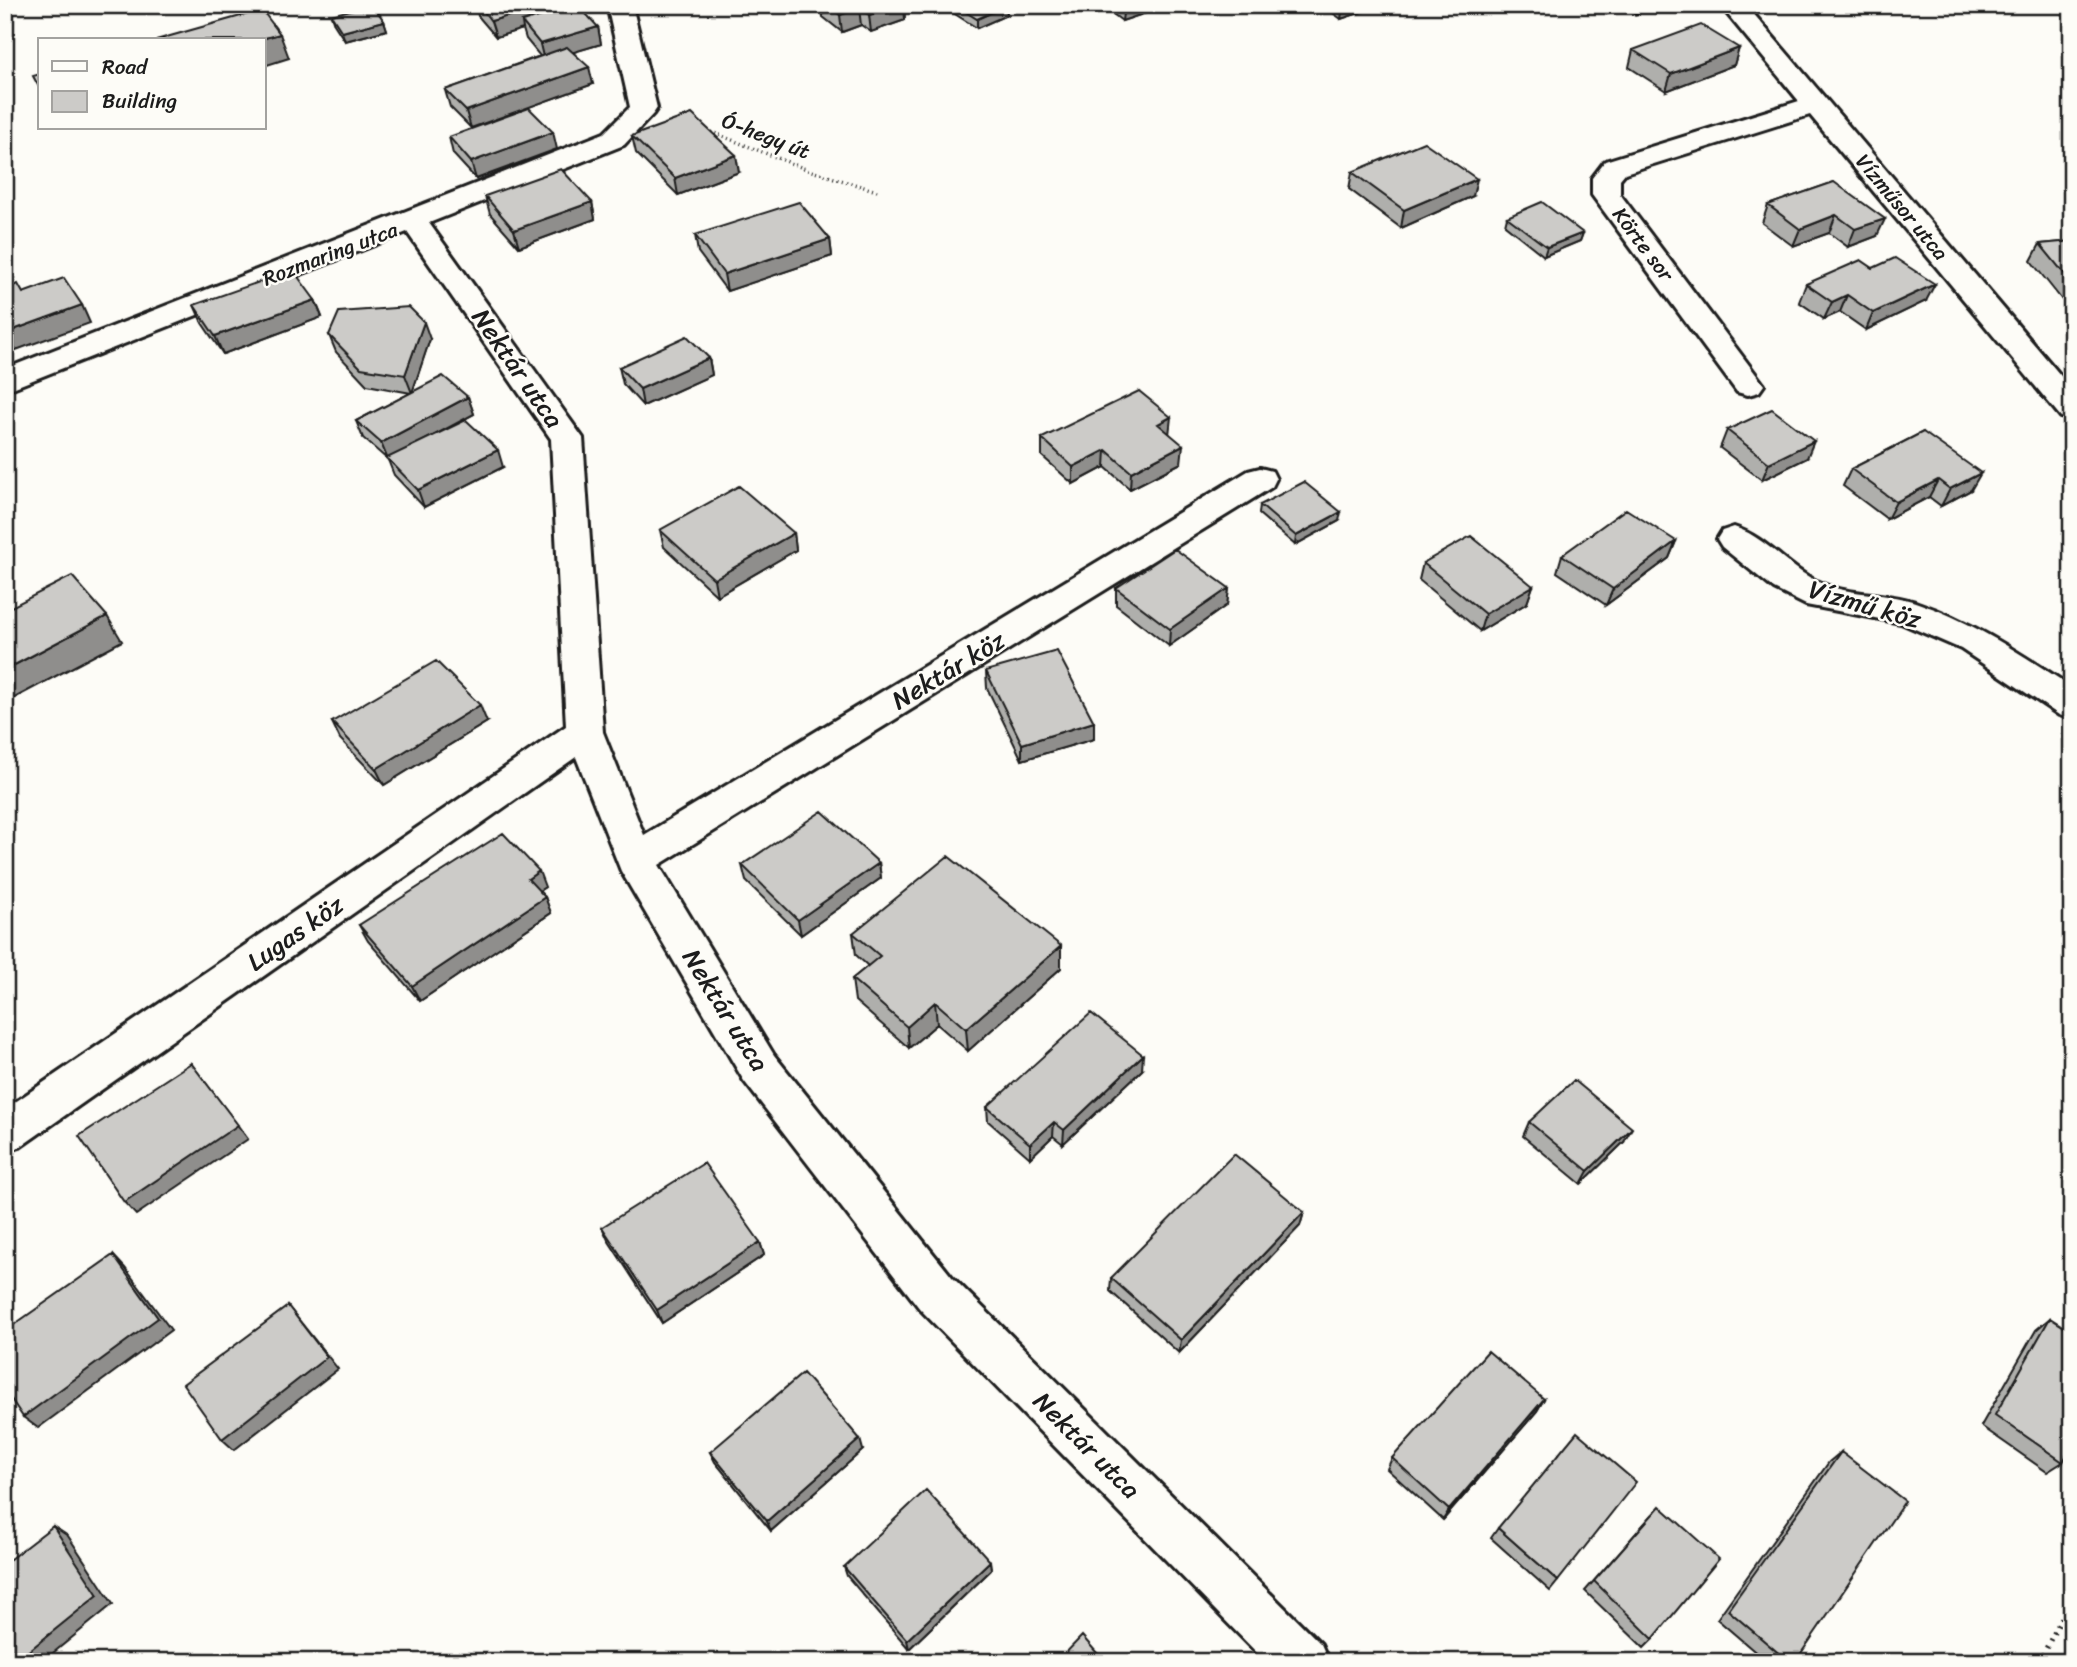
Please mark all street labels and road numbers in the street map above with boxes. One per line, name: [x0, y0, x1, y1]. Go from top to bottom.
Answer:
street label: Ó-hegy út: [716, 102, 816, 170]
street label: Vízműsor utca: [1846, 145, 1959, 270]
street label: Körte sor: [1602, 198, 1685, 291]
street label: Rozmaring utca: [257, 211, 404, 297]
street label: Nektár utca: [459, 298, 577, 438]
street label: Vízmű köz: [1803, 566, 1927, 642]
street label: Nektár köz: [882, 617, 1015, 722]
street label: Lugas köz: [237, 882, 354, 983]
street label: Nektár utca: [670, 939, 782, 1081]
street label: Nektár utca: [1022, 1380, 1152, 1510]

